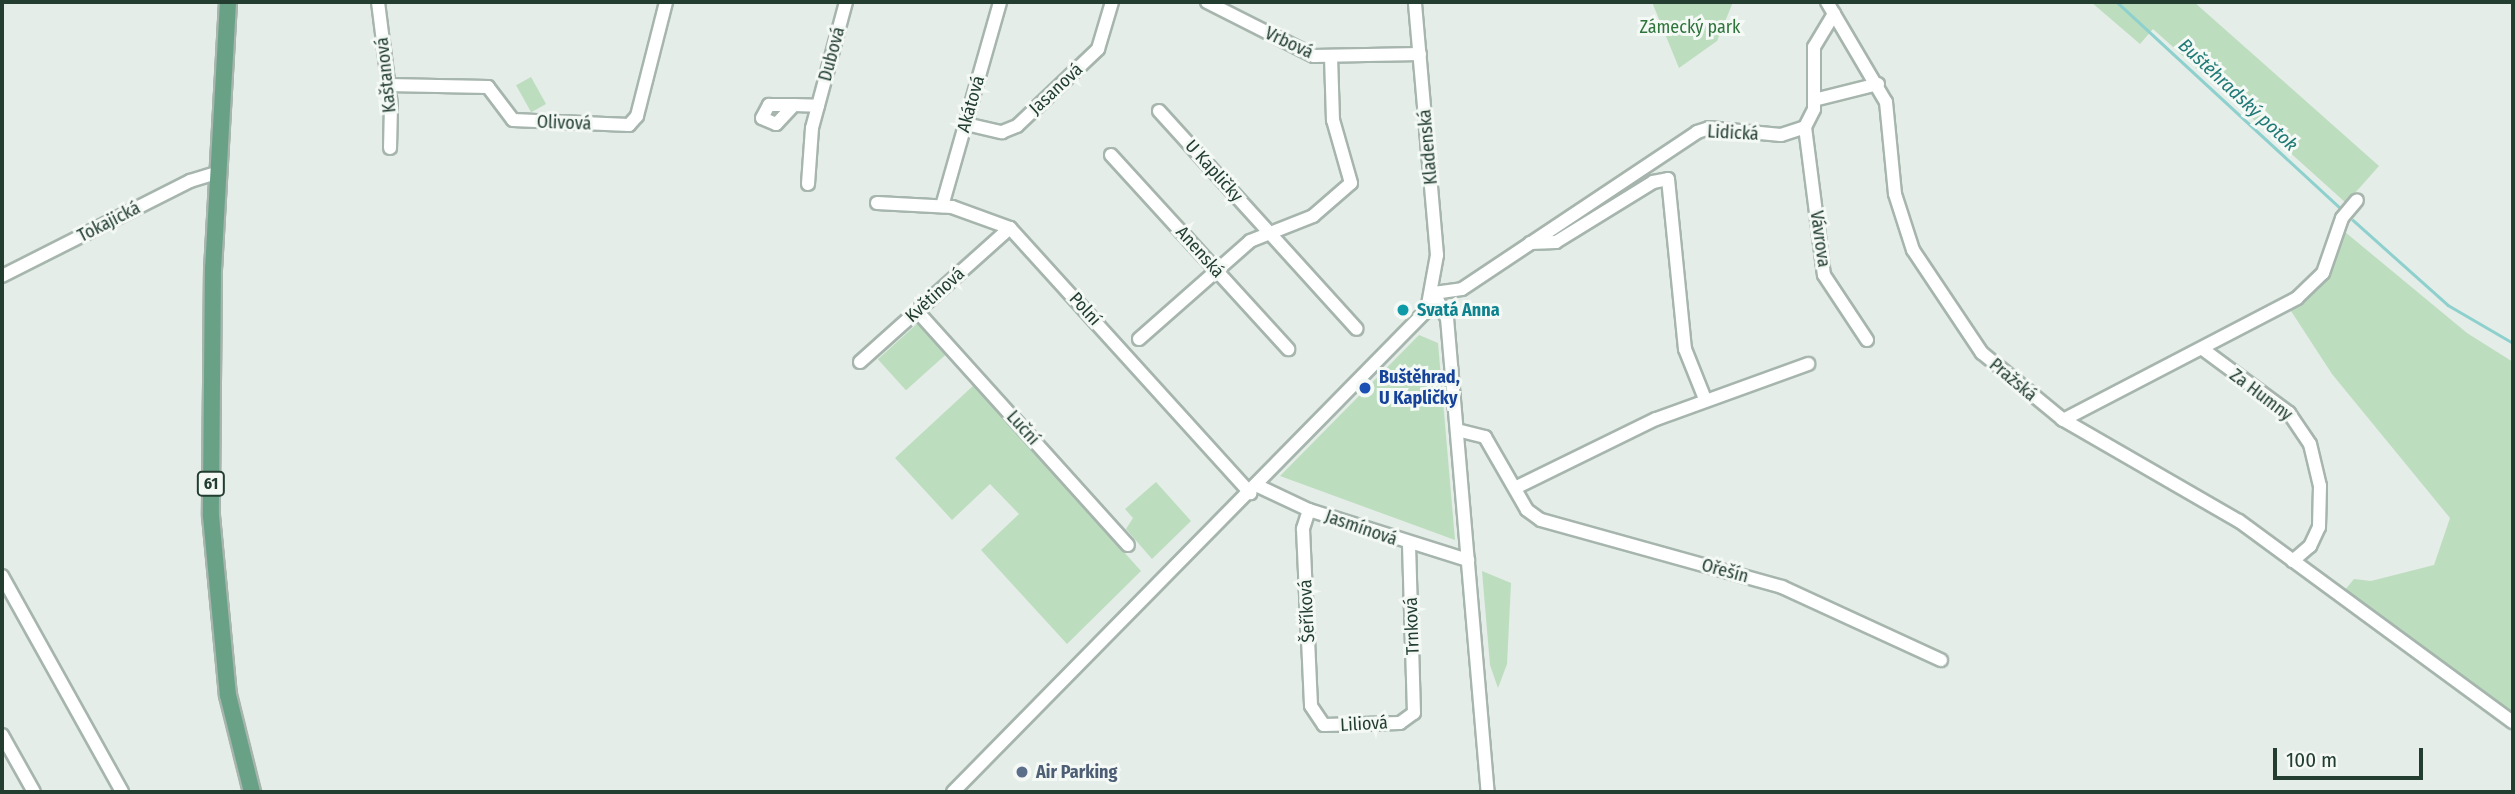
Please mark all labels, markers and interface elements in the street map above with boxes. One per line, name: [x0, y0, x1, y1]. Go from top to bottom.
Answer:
park label: Zámecký park: [1639, 16, 1741, 38]
street label: Vrbová: [1261, 22, 1317, 64]
street label: Dubová: [814, 24, 850, 84]
water label: Buštěhradský potok: [2174, 34, 2302, 156]
street label: Kaštanová: [371, 36, 401, 114]
street label: Jasanová: [1025, 59, 1087, 119]
street label: Akátová: [953, 73, 989, 135]
street label: Kladenská: [1414, 108, 1442, 186]
street label: Olivová: [536, 111, 592, 135]
street label: Lidická: [1707, 121, 1759, 145]
street label: U Kapličky: [1181, 136, 1247, 206]
street label: Tokajická: [74, 197, 144, 247]
street label: Vávrova: [1805, 209, 1835, 269]
street label: Anenská: [1171, 222, 1229, 282]
street label: Květinová: [901, 263, 969, 327]
street label: Polní: [1065, 288, 1105, 330]
place label: Svatá Anna: [1417, 299, 1500, 321]
marker: Svatá Anna: [1395, 302, 1411, 318]
street label: Pražská: [1985, 354, 2041, 406]
street label: Za Humny: [2225, 364, 2297, 426]
place label: Buštěhrad, U Kapličky: [1379, 367, 1460, 410]
marker: Buštěhrad, U Kapličky: [1357, 380, 1373, 396]
street label: Luční: [1002, 406, 1044, 450]
road number: 61: [195, 471, 227, 496]
street label: Jasmínová: [1322, 506, 1400, 550]
street label: Ořešín: [1699, 554, 1751, 588]
street label: Šeříková: [1295, 579, 1319, 643]
street label: Trnková: [1400, 597, 1424, 655]
street label: Liliová: [1340, 712, 1388, 736]
scale bar: [2277, 734, 2428, 778]
text: 100 m: [2286, 747, 2337, 773]
place label: Air Parking: [1036, 761, 1117, 783]
marker: Air Parking: [1014, 764, 1030, 780]

